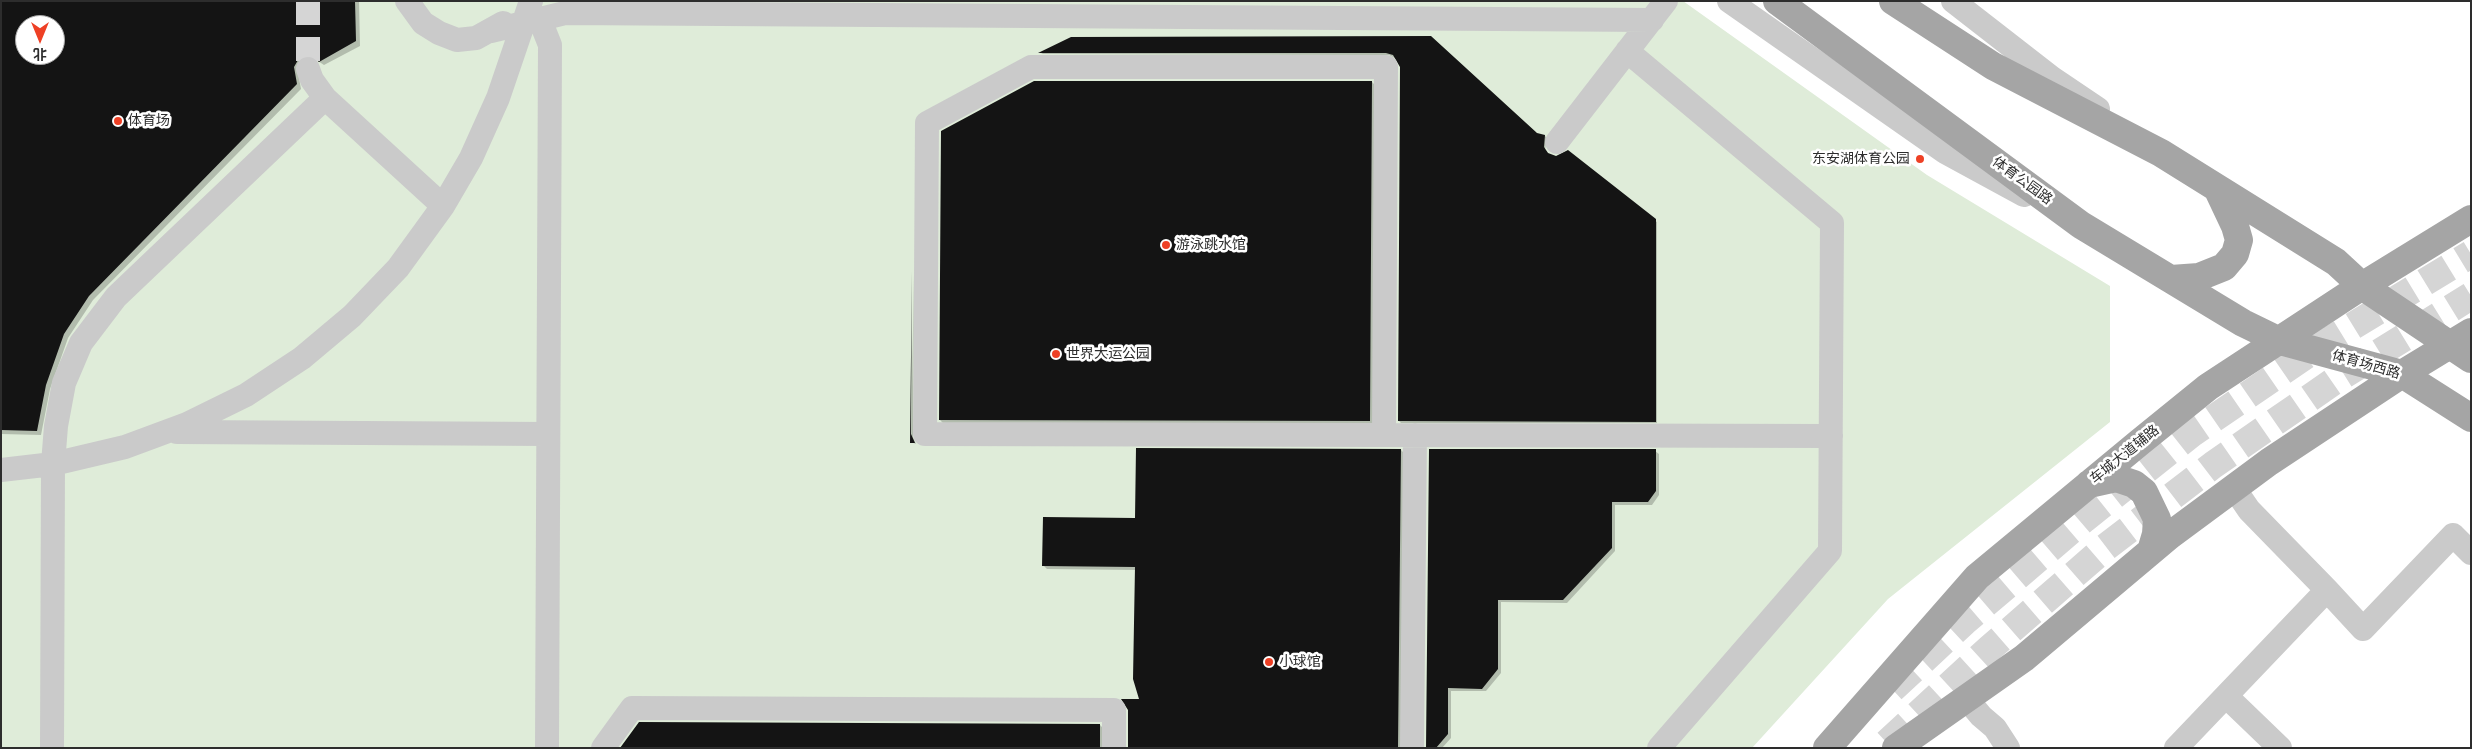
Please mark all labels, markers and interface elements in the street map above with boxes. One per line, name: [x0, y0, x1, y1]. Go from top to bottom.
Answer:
north arrow: [15, 15, 65, 65]
text: 北: [33, 45, 47, 63]
place label: 体育场: [128, 113, 170, 129]
marker: 体育场: [112, 115, 124, 127]
place label: 东安湖体育公园: [1812, 151, 1910, 167]
marker: 东安湖体育公园: [1914, 153, 1926, 165]
street label: 体育公园路: [1989, 154, 2055, 208]
place label: 游泳跳水馆: [1176, 237, 1246, 253]
marker: 游泳跳水馆: [1160, 239, 1172, 251]
place label: 世界大运公园: [1066, 346, 1150, 362]
street label: 体育场西路: [2330, 347, 2402, 383]
marker: 世界大运公园: [1050, 348, 1062, 360]
street label: 车城大道辅路: [2087, 422, 2163, 488]
place label: 小球馆: [1279, 654, 1321, 670]
marker: 小球馆: [1263, 656, 1275, 668]

